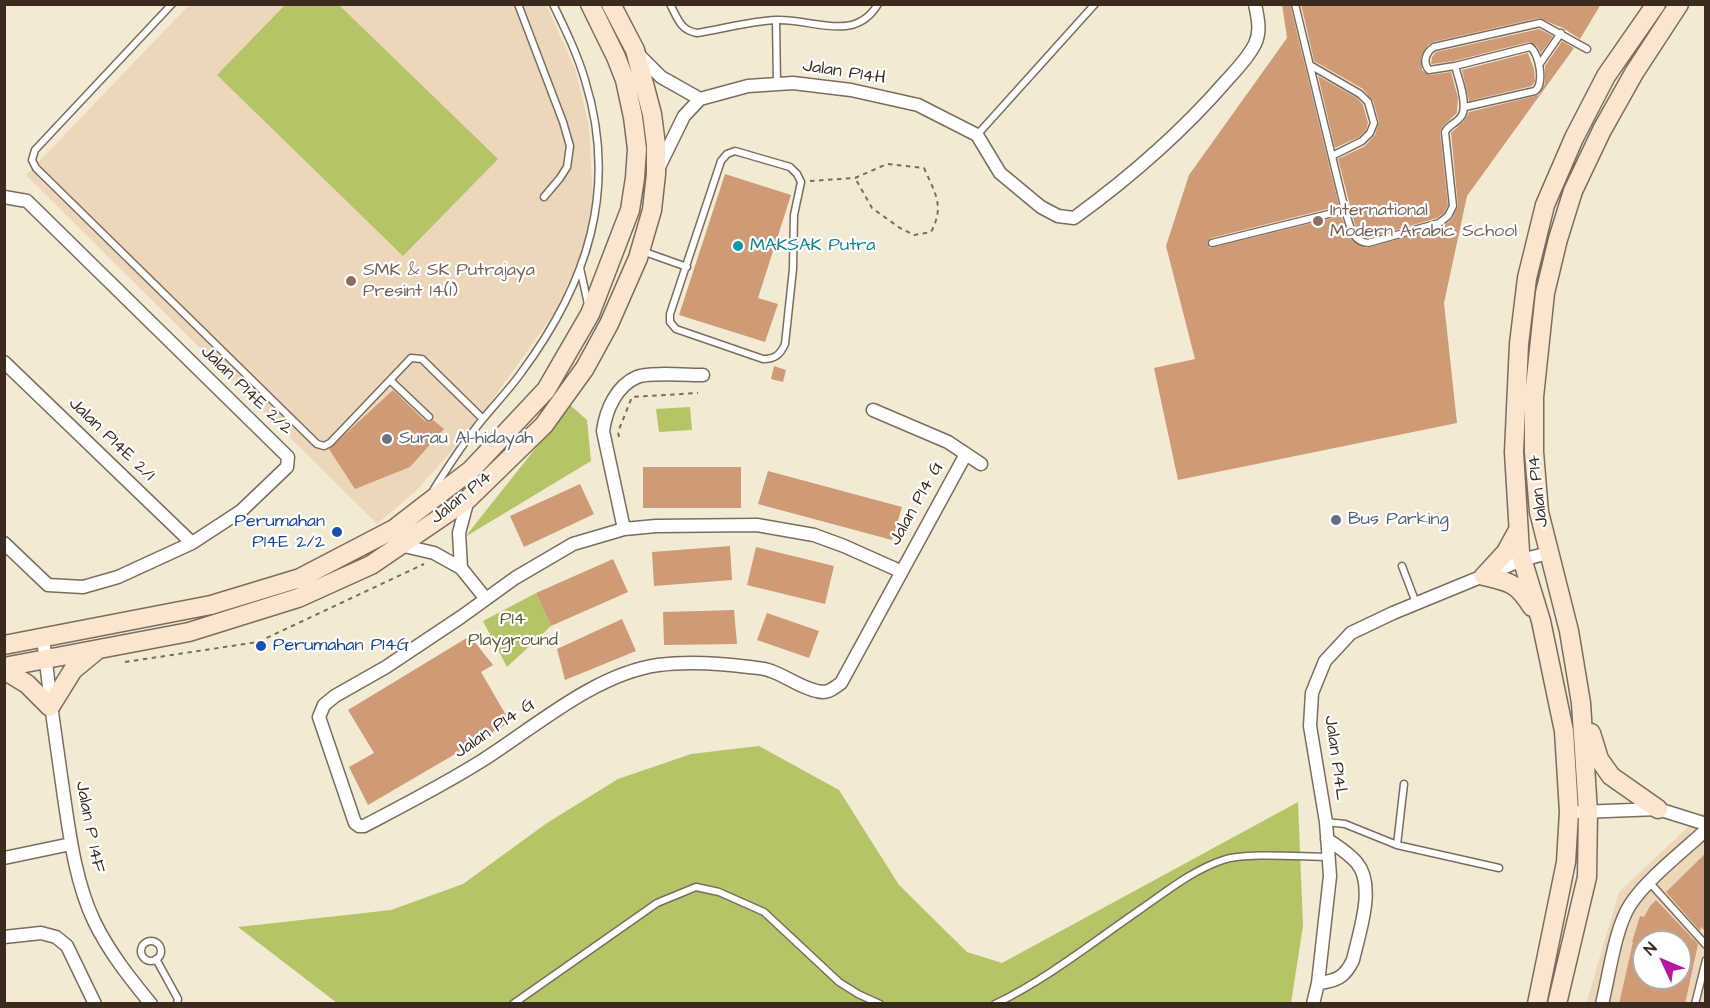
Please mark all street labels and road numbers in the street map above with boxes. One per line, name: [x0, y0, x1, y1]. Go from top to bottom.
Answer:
street label: Jalan P14H: [801, 56, 887, 90]
street label: Jalan P14E 2/2: [195, 342, 297, 440]
street label: Jalan P14E 2/1: [63, 393, 159, 487]
street label: Jalan P14: [1524, 453, 1554, 529]
street label: Jalan P14 G: [885, 458, 949, 550]
street label: Jalan P14: [427, 467, 497, 529]
street label: Jalan P14 G: [451, 694, 539, 764]
street label: Jalan P14L: [1318, 714, 1352, 802]
street label: Jalan P 14F: [70, 779, 108, 875]

